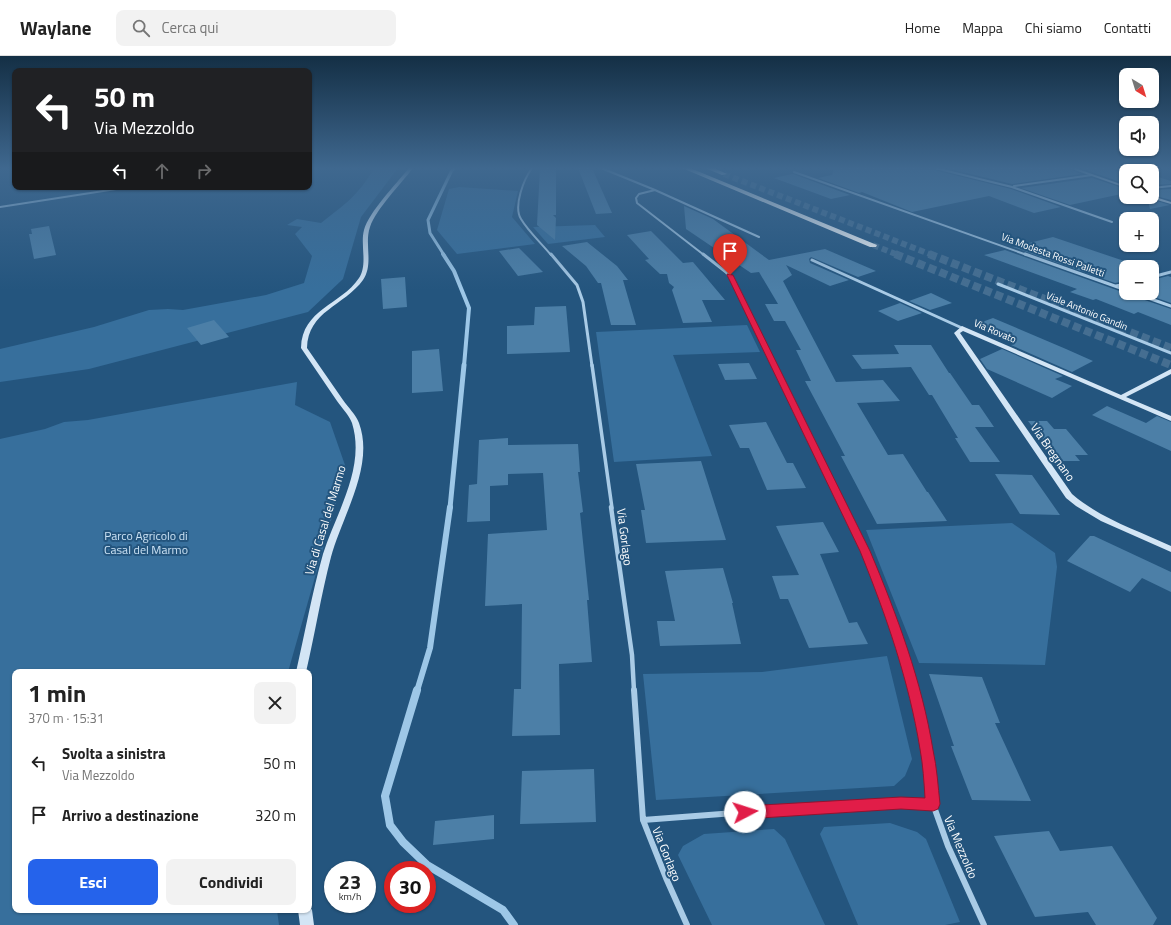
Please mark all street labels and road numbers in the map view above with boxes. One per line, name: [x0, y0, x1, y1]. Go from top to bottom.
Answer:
street label: Via Modesta Rossi Palletti: [999, 229, 1107, 281]
street label: Viale Antonio Gandin: [1044, 288, 1130, 334]
street label: Via Rovato: [971, 315, 1019, 347]
street label: Via Bregnano: [1026, 419, 1080, 485]
street label: Via di Casal del Marmo: [299, 463, 351, 577]
street label: Via Gorlago: [612, 507, 638, 567]
street label: Via Mezzoldo: [939, 812, 983, 882]
street label: Via Gorlago: [647, 824, 687, 884]

